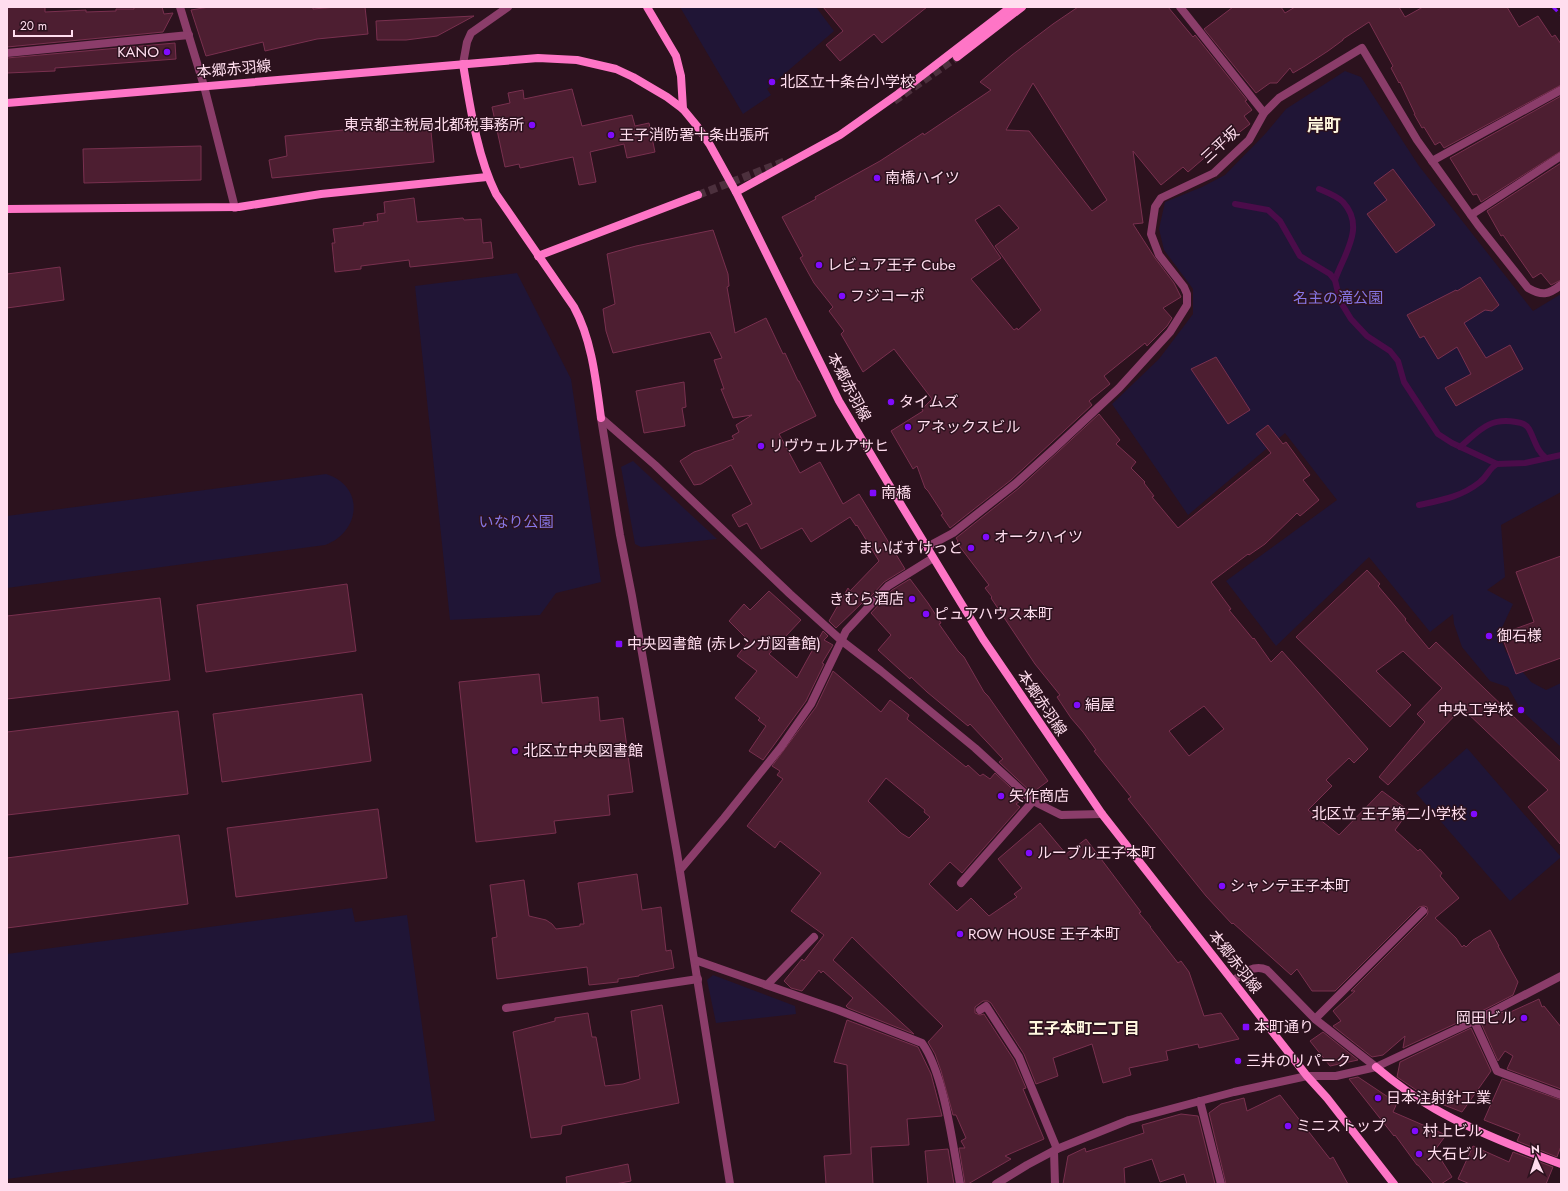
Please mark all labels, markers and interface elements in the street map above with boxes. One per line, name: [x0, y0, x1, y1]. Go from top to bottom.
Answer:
scale bar: [14, 12, 72, 38]
text: 20 m: [20, 17, 47, 35]
place label: KANO: [117, 41, 159, 63]
marker: KANO: [162, 47, 172, 57]
street label: 本郷赤羽線: [196, 55, 272, 83]
place label: 北区立十条台小学校: [780, 71, 915, 93]
marker: 北区立十条台小学校: [767, 77, 777, 87]
district label: 岸町: [1307, 113, 1341, 137]
place label: 東京都主税局北都税事務所: [344, 114, 524, 136]
marker: 東京都主税局北都税事務所: [527, 120, 537, 130]
street label: 三平坂: [1196, 122, 1244, 168]
place label: 王子消防署十条出張所: [619, 124, 769, 146]
marker: 王子消防署十条出張所: [606, 130, 616, 140]
place label: 南橋ハイツ: [885, 167, 960, 189]
marker: 南橋ハイツ: [872, 173, 882, 183]
place label: レビュア王子 Cube: [827, 254, 956, 276]
marker: レビュア王子 Cube: [814, 260, 824, 270]
place label: フジコーポ: [850, 285, 925, 307]
park label: 名主の滝公園: [1293, 287, 1383, 309]
marker: フジコーポ: [837, 291, 847, 301]
street label: 本郷赤羽線: [822, 349, 876, 425]
place label: タイムズ: [899, 391, 959, 413]
marker: タイムズ: [886, 397, 896, 407]
place label: アネックスビル: [916, 416, 1021, 438]
marker: アネックスビル: [903, 422, 913, 432]
place label: リヴウェルアサヒ: [769, 435, 889, 457]
marker: リヴウェルアサヒ: [756, 441, 766, 451]
place label: 南橋: [881, 482, 911, 504]
marker: 南橋: [868, 488, 878, 498]
park label: いなり公園: [478, 511, 554, 533]
place label: オークハイツ: [994, 526, 1083, 548]
marker: オークハイツ: [981, 532, 991, 542]
place label: まいばすけっと: [858, 537, 963, 559]
marker: まいばすけっと: [966, 543, 976, 553]
place label: きむら酒店: [829, 588, 904, 610]
marker: きむら酒店: [907, 594, 917, 604]
place label: ピュアハウス本町: [934, 603, 1053, 625]
marker: ピュアハウス本町: [921, 609, 931, 619]
place label: 御石様: [1497, 625, 1542, 647]
marker: 御石様: [1484, 631, 1494, 641]
place label: 中央図書館 (赤レンガ図書館): [627, 633, 821, 655]
marker: 中央図書館 (赤レンガ図書館): [614, 639, 624, 649]
street label: 本郷赤羽線: [1012, 666, 1072, 740]
place label: 絹屋: [1085, 694, 1115, 716]
place label: 中央工学校: [1438, 699, 1513, 721]
marker: 絹屋: [1072, 700, 1082, 710]
marker: 中央工学校: [1516, 705, 1526, 715]
place label: 北区立中央図書館: [523, 740, 643, 762]
marker: 北区立中央図書館: [510, 746, 520, 756]
place label: 矢作商店: [1009, 785, 1069, 807]
marker: 矢作商店: [996, 791, 1006, 801]
place label: 北区立 王子第二小学校: [1311, 803, 1466, 825]
marker: 北区立 王子第二小学校: [1469, 809, 1479, 819]
place label: ルーブル王子本町: [1037, 842, 1156, 864]
marker: ルーブル王子本町: [1024, 848, 1034, 858]
place label: シャンテ王子本町: [1230, 875, 1350, 897]
marker: シャンテ王子本町: [1217, 881, 1227, 891]
place label: ROW HOUSE 王子本町: [968, 923, 1120, 945]
street label: 本郷赤羽線: [1203, 926, 1267, 998]
marker: ROW HOUSE 王子本町: [955, 929, 965, 939]
place label: 岡田ビル: [1456, 1007, 1516, 1029]
marker: 岡田ビル: [1519, 1013, 1529, 1023]
place label: 本町通り: [1254, 1016, 1314, 1038]
district label: 王子本町二丁目: [1028, 1017, 1140, 1040]
marker: 本町通り: [1241, 1022, 1251, 1032]
place label: 三井のリパーク: [1246, 1050, 1351, 1072]
marker: 三井のリパーク: [1233, 1056, 1243, 1066]
place label: 日本注射針工業: [1386, 1087, 1491, 1109]
marker: 日本注射針工業: [1373, 1093, 1383, 1103]
place label: ミニストップ: [1296, 1115, 1386, 1137]
place label: 村上ビル: [1423, 1120, 1483, 1142]
marker: ミニストップ: [1283, 1121, 1293, 1131]
marker: 村上ビル: [1410, 1126, 1420, 1136]
north arrow: [1516, 1139, 1556, 1179]
text: N: [1531, 1141, 1540, 1157]
place label: 大石ビル: [1427, 1143, 1487, 1165]
marker: 大石ビル: [1414, 1149, 1424, 1159]

